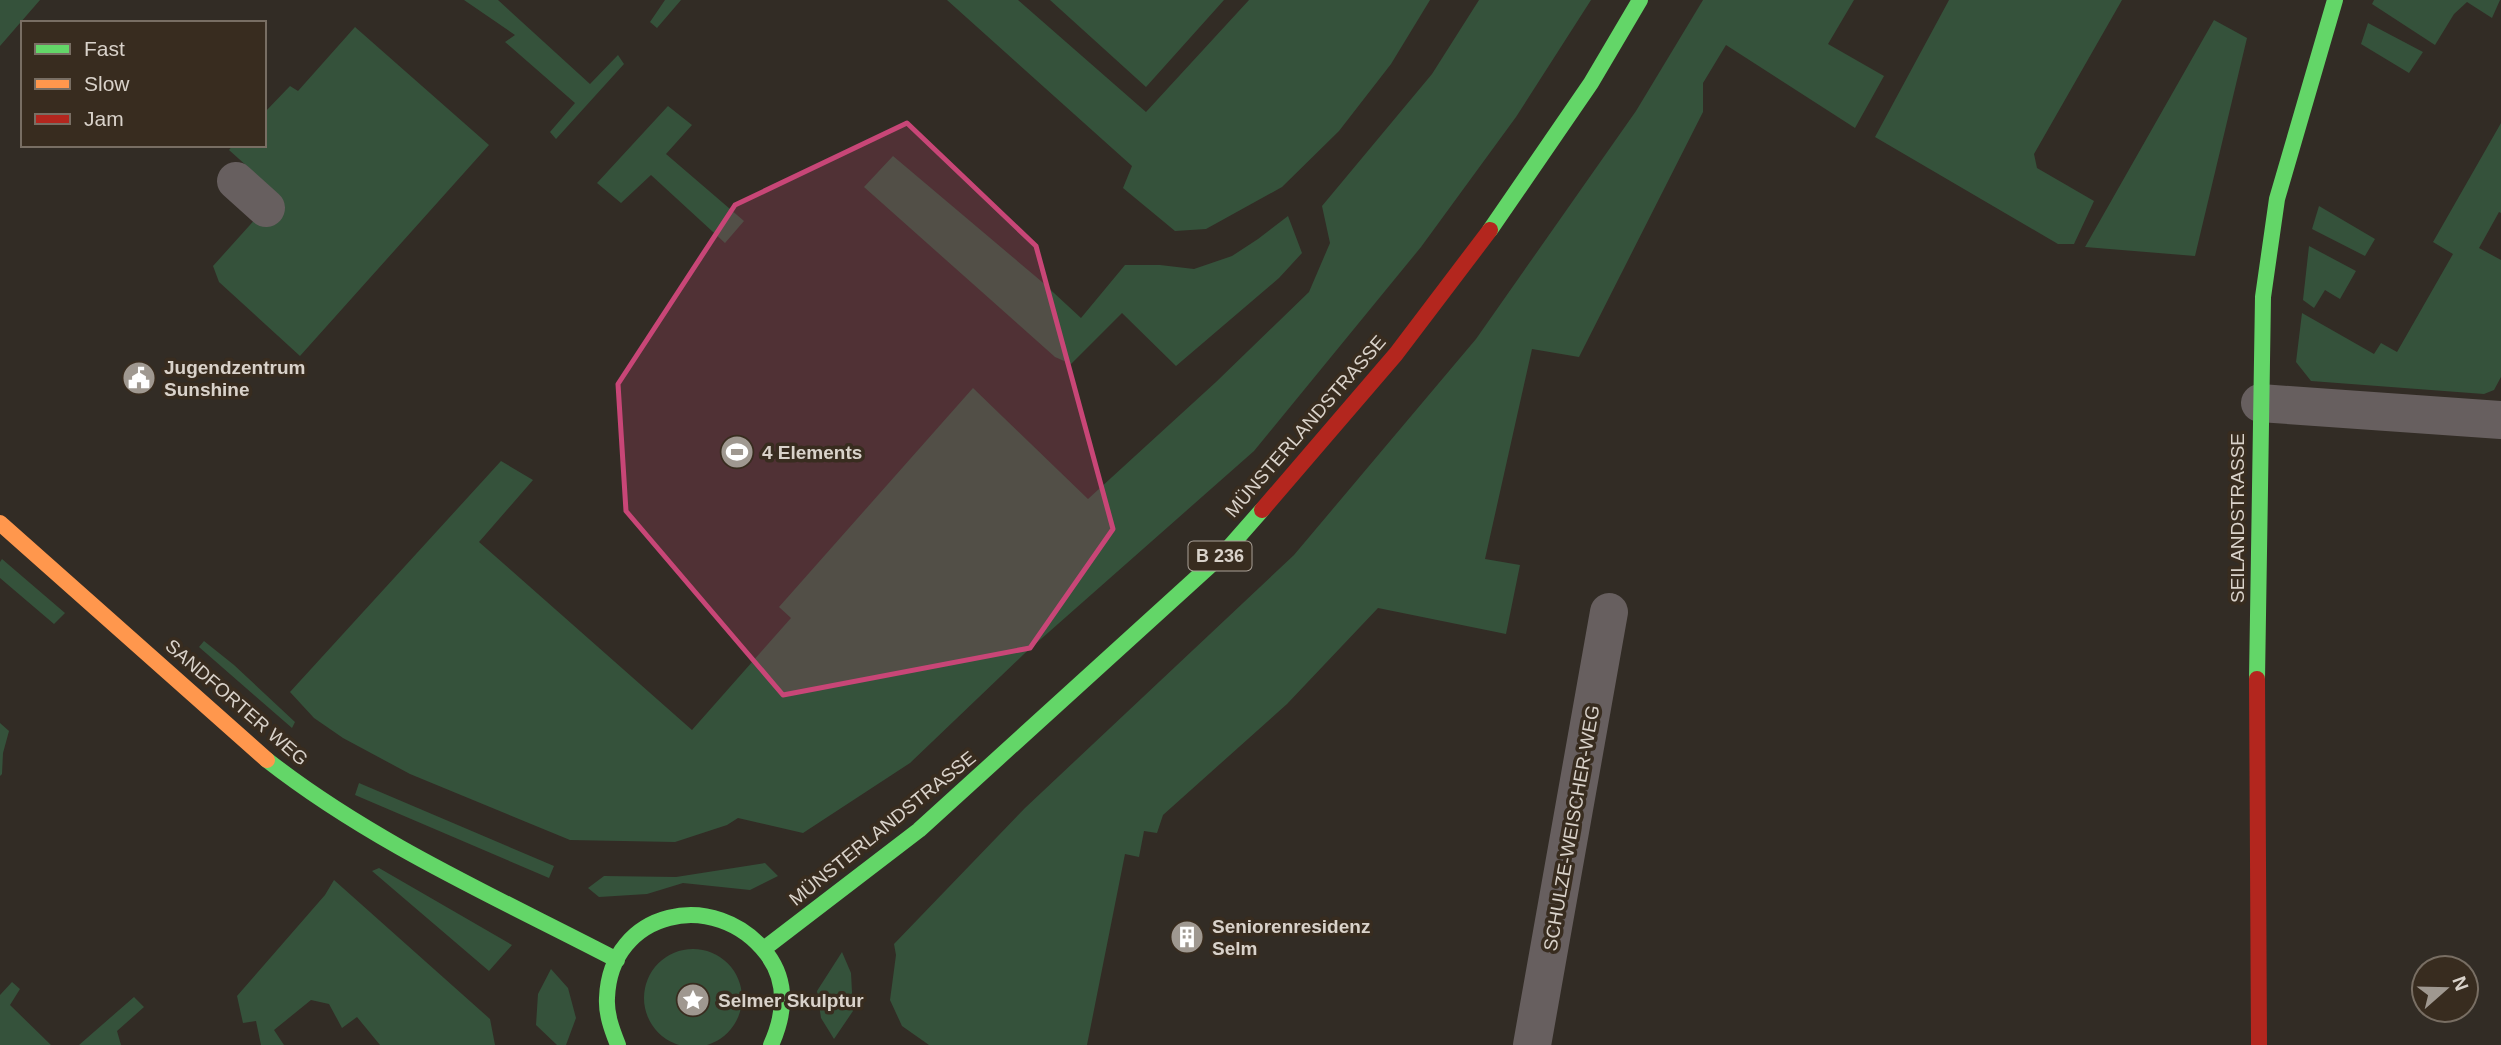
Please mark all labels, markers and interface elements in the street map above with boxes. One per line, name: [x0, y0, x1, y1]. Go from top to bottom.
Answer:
legend: [21, 21, 266, 147]
text: Fast: [84, 37, 125, 60]
text: Slow: [84, 72, 130, 95]
text: Jam: [84, 107, 124, 130]
street label: MÜNSTERLANDSTRASSE: [1221, 331, 1390, 521]
place label: Jugendzentrum Sunshine: [164, 357, 305, 400]
public building icon: Jugendzentrum Sunshine: [120, 359, 158, 397]
sports icon: 4 Elements: [718, 433, 756, 471]
street label: SEILANDSTRASSE: [2227, 433, 2248, 603]
place label: 4 Elements: [762, 442, 862, 463]
road number: B 236: [1188, 542, 1252, 570]
street label: SANDFORTER WEG: [161, 635, 312, 770]
street label: SCHULZE-WEISCHER-WEG: [1540, 704, 1603, 953]
street label: MÜNSTERLANDSTRASSE: [785, 747, 980, 910]
place label: Seniorenresidenz Selm: [1212, 916, 1370, 959]
building icon: Seniorenresidenz Selm: [1168, 918, 1206, 956]
north arrow: [2410, 954, 2480, 1024]
text: N: [2448, 973, 2473, 993]
place icon: Selmer Skulptur: [674, 981, 712, 1019]
place label: Selmer Skulptur: [718, 990, 864, 1011]

